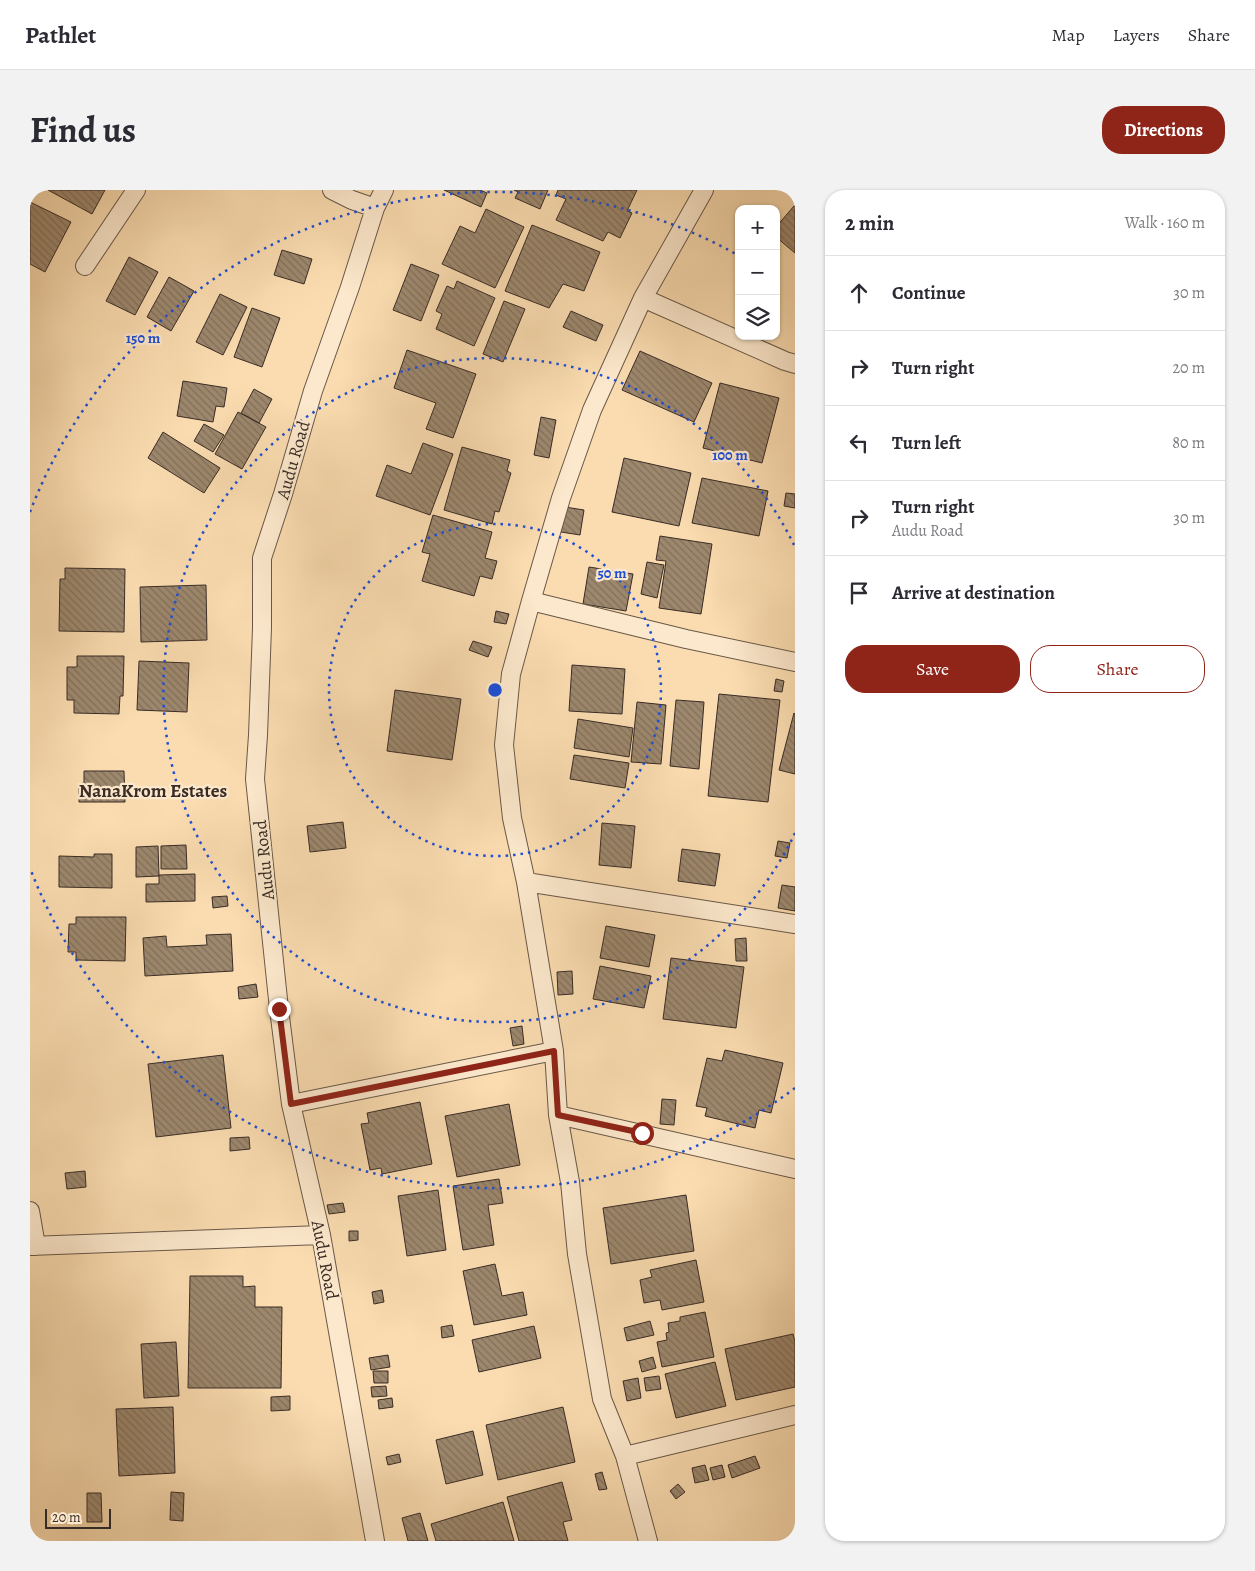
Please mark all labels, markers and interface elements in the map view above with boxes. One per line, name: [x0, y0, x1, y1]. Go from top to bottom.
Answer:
text: Pathlet: [25, 19, 96, 51]
text: Map: [1052, 23, 1085, 47]
text: Layers: [1113, 23, 1160, 47]
text: Share: [1188, 23, 1230, 47]
text: Find us: [30, 106, 136, 154]
button: Directions: [1102, 106, 1225, 154]
map controls: [735, 205, 780, 340]
button: +: [735, 205, 780, 250]
text: 2 min: [845, 209, 894, 237]
text: Walk · 160 m: [1125, 212, 1205, 234]
button: −: [735, 250, 780, 295]
icon: ahead: [845, 279, 873, 307]
text: Continue: [892, 280, 966, 306]
text: 30 m: [1173, 282, 1205, 304]
button: layers: [735, 295, 780, 340]
text: 150 m: [126, 328, 161, 348]
icon: right: [845, 354, 873, 382]
text: Turn right: [892, 355, 974, 381]
text: 20 m: [1172, 357, 1205, 379]
street label: Audu Road: [270, 418, 316, 503]
icon: left: [845, 429, 873, 457]
text: Turn left: [892, 430, 961, 456]
text: 80 m: [1172, 432, 1205, 454]
text: 100 m: [712, 445, 748, 465]
text: Turn right: [892, 494, 974, 520]
icon: right: [845, 504, 873, 532]
text: 30 m: [1173, 507, 1205, 529]
text: Audu Road: [892, 520, 963, 542]
text: 50 m: [597, 563, 627, 583]
icon: arrive: [845, 579, 873, 607]
text: Arrive at destination: [892, 580, 1055, 606]
button: Save: [845, 645, 1020, 693]
button: Share: [1030, 645, 1205, 693]
centre of rings: [486, 681, 504, 699]
district label: NanaKrom Estates: [79, 778, 228, 804]
street label: Audu Road: [248, 818, 280, 902]
route end: [268, 998, 291, 1021]
route start: [631, 1122, 654, 1145]
street label: Audu Road: [305, 1217, 345, 1302]
scale bar: [45, 1506, 111, 1529]
text: 20 m: [52, 1508, 81, 1527]

